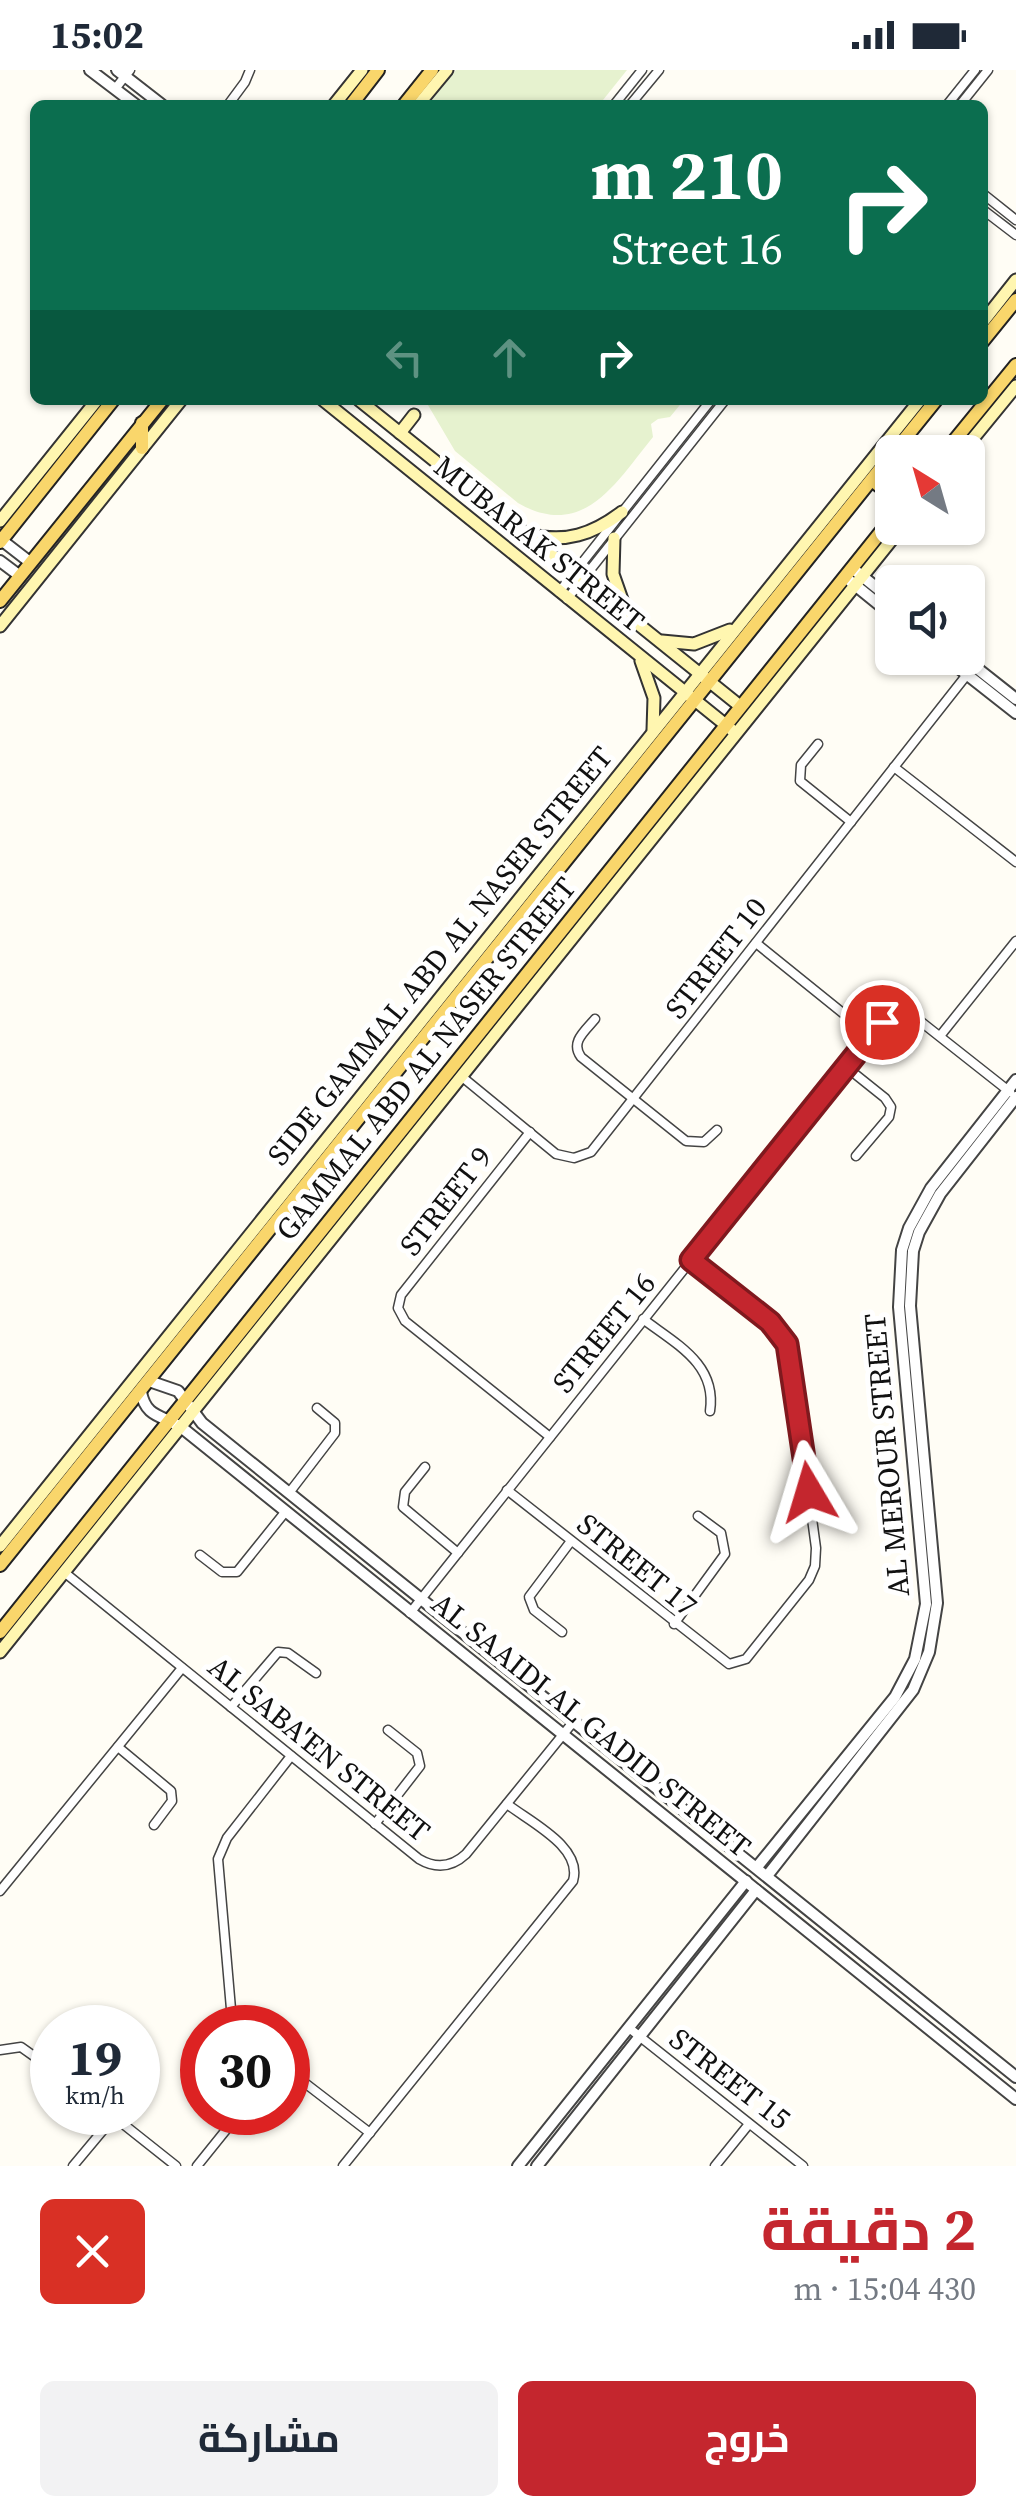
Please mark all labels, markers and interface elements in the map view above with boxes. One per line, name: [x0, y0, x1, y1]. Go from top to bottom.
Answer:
text: 15:02: [50, 9, 144, 61]
text: 210 m: [591, 126, 783, 222]
icon: right: [818, 140, 948, 270]
text: Street 16: [611, 217, 783, 279]
icon: left: [377, 330, 432, 385]
icon: ahead: [482, 330, 537, 385]
icon: right: [587, 330, 642, 385]
north arrow: [875, 435, 985, 545]
map controls: [875, 435, 985, 675]
street label: MUBARAK STREET: [426, 446, 653, 641]
button: sound: [875, 565, 985, 675]
street label: SIDE GAMMAL ABD AL NASER STREET: [260, 740, 620, 1172]
street label: GAMMAL ABD AL NASER STREET: [268, 870, 584, 1248]
street label: STREET 10: [655, 889, 776, 1027]
pin: [840, 980, 925, 1065]
icon: arrive: [855, 995, 910, 1050]
street label: STREET 9: [390, 1137, 501, 1264]
street label: STREET 16: [543, 1264, 665, 1401]
street label: AL MEROUR STREET: [854, 1312, 919, 1598]
position arrow: [757, 1440, 861, 1544]
street label: STREET 17: [569, 1504, 706, 1626]
street label: AL SAAIDI AL GADID STREET: [423, 1583, 760, 1866]
street label: AL SABA'EN STREET: [200, 1646, 439, 1851]
speed limit sign: 30: [180, 2005, 310, 2135]
street label: STREET 15: [661, 2018, 799, 2139]
text: 19: [68, 2023, 122, 2092]
text: km/h: [65, 2078, 125, 2112]
text: 2 دقيقة: [761, 2188, 976, 2270]
button: close: [40, 2199, 145, 2304]
text: 430 m · 15:04: [794, 2267, 976, 2311]
button: مشاركة: [40, 2381, 498, 2496]
button: خروج: [518, 2381, 976, 2496]

